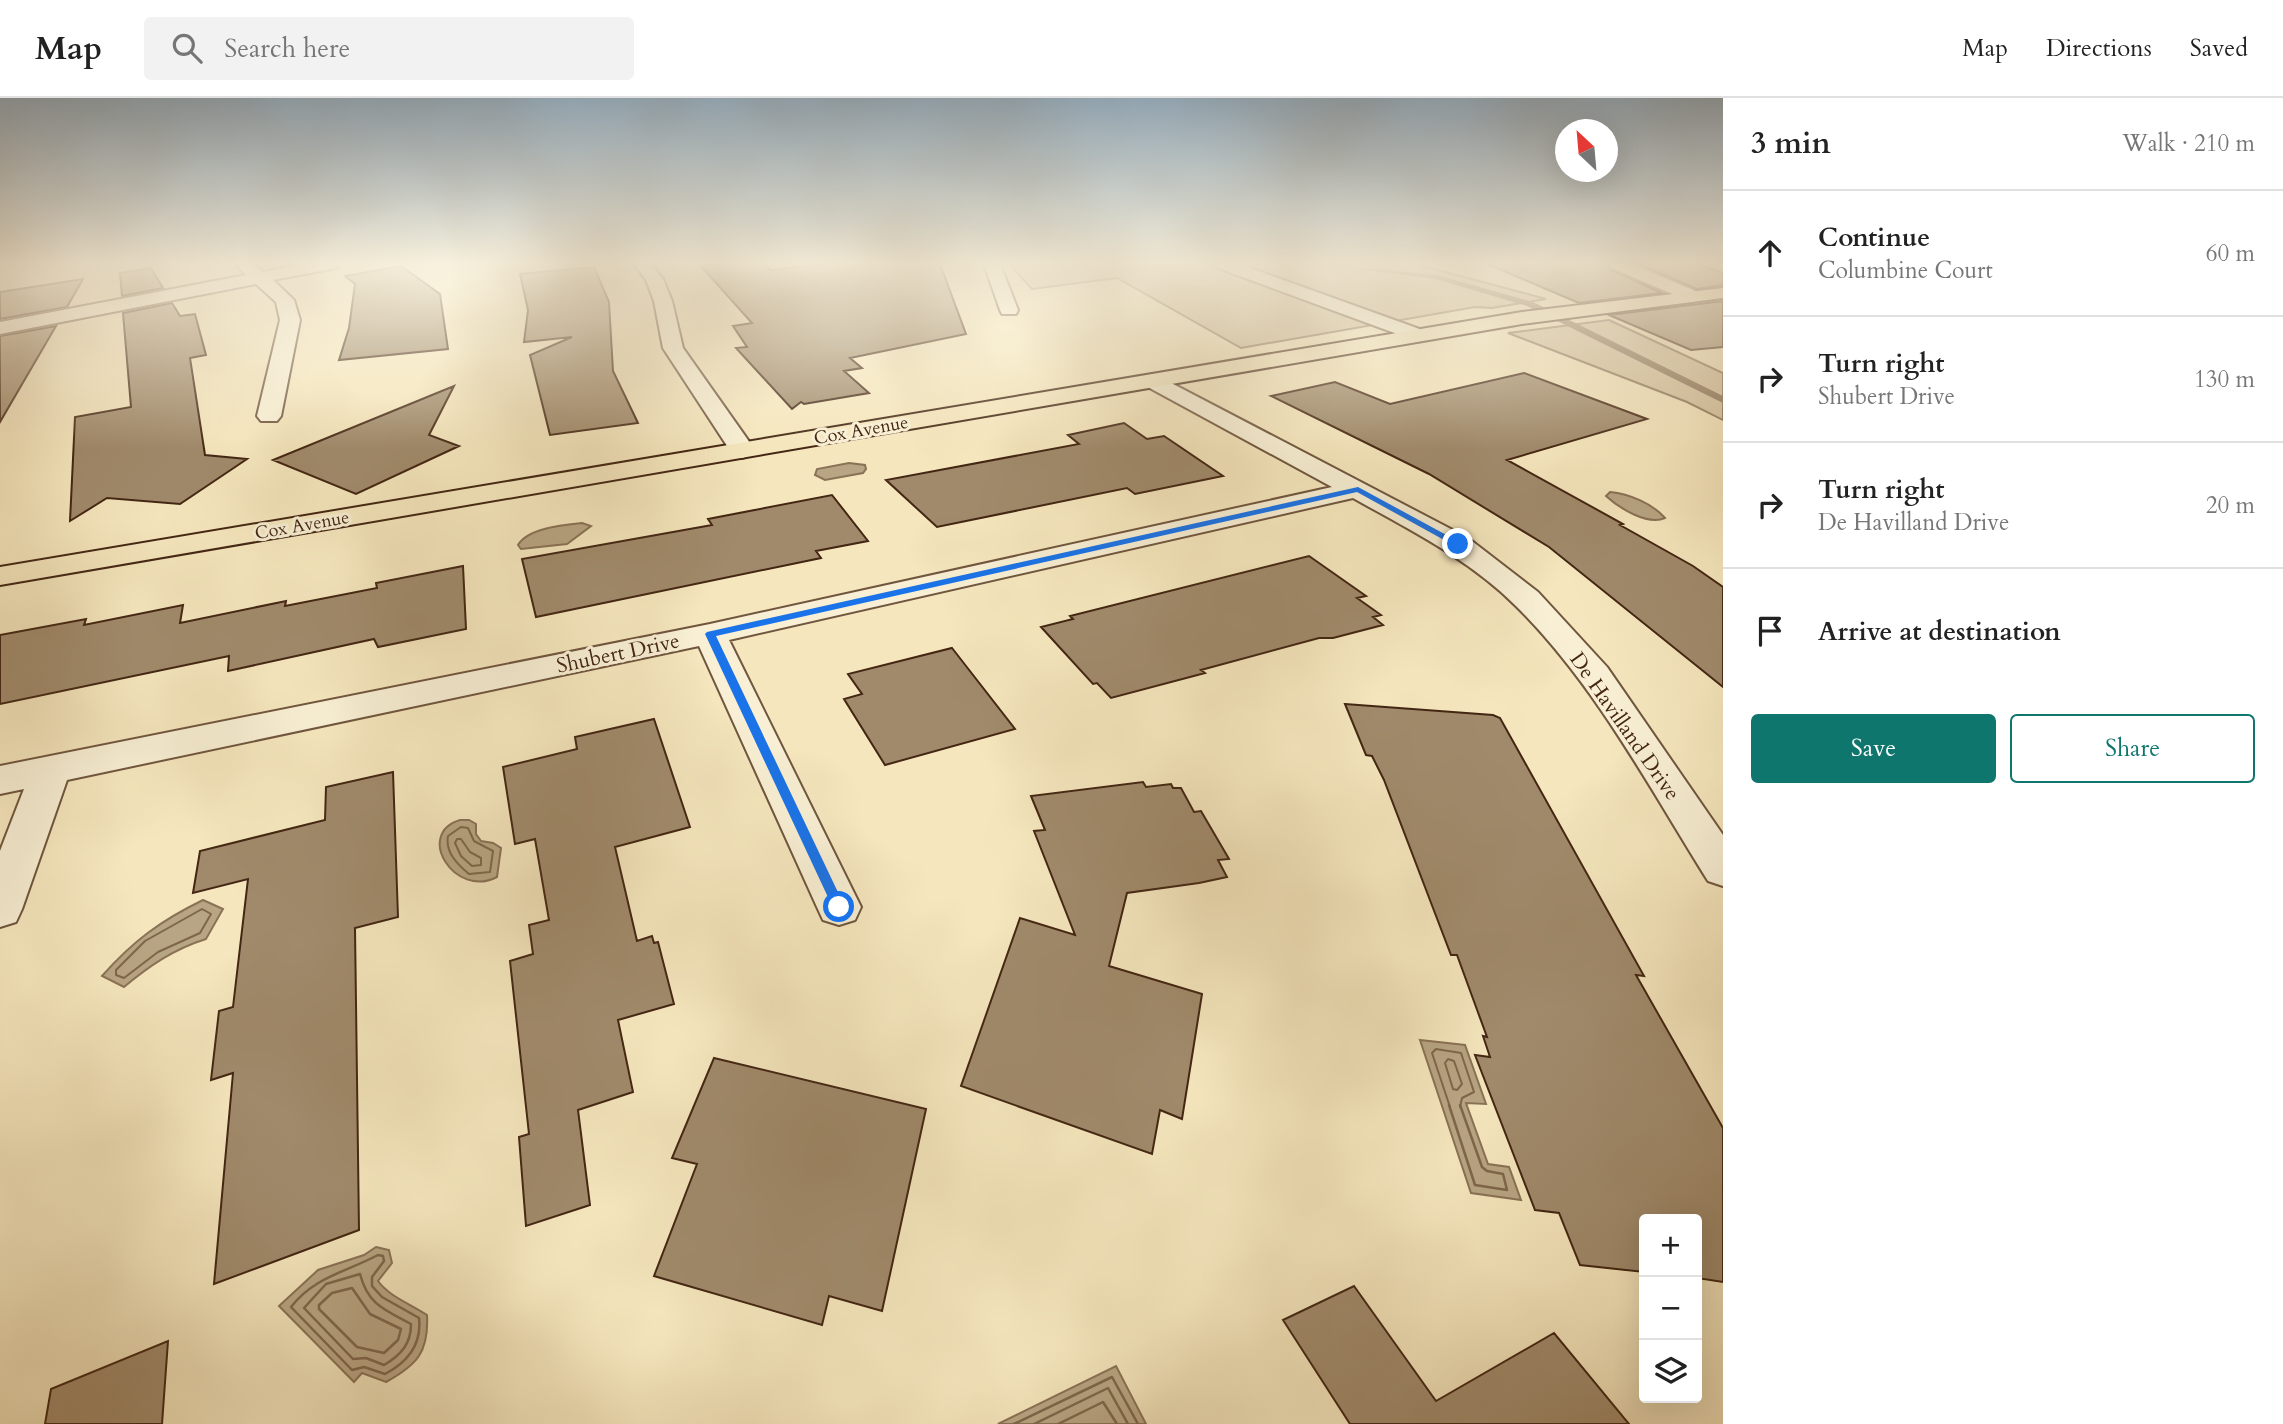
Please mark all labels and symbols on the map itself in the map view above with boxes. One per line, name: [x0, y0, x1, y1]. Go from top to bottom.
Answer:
north arrow: [1555, 119, 1618, 182]
street label: Cox Avenue: [812, 410, 910, 451]
street label: Cox Avenue: [253, 505, 351, 546]
route end: [1442, 528, 1473, 559]
street label: Shubert Drive: [554, 626, 682, 681]
street label: De Havilland Drive: [1563, 646, 1687, 806]
route start: [823, 891, 854, 922]

